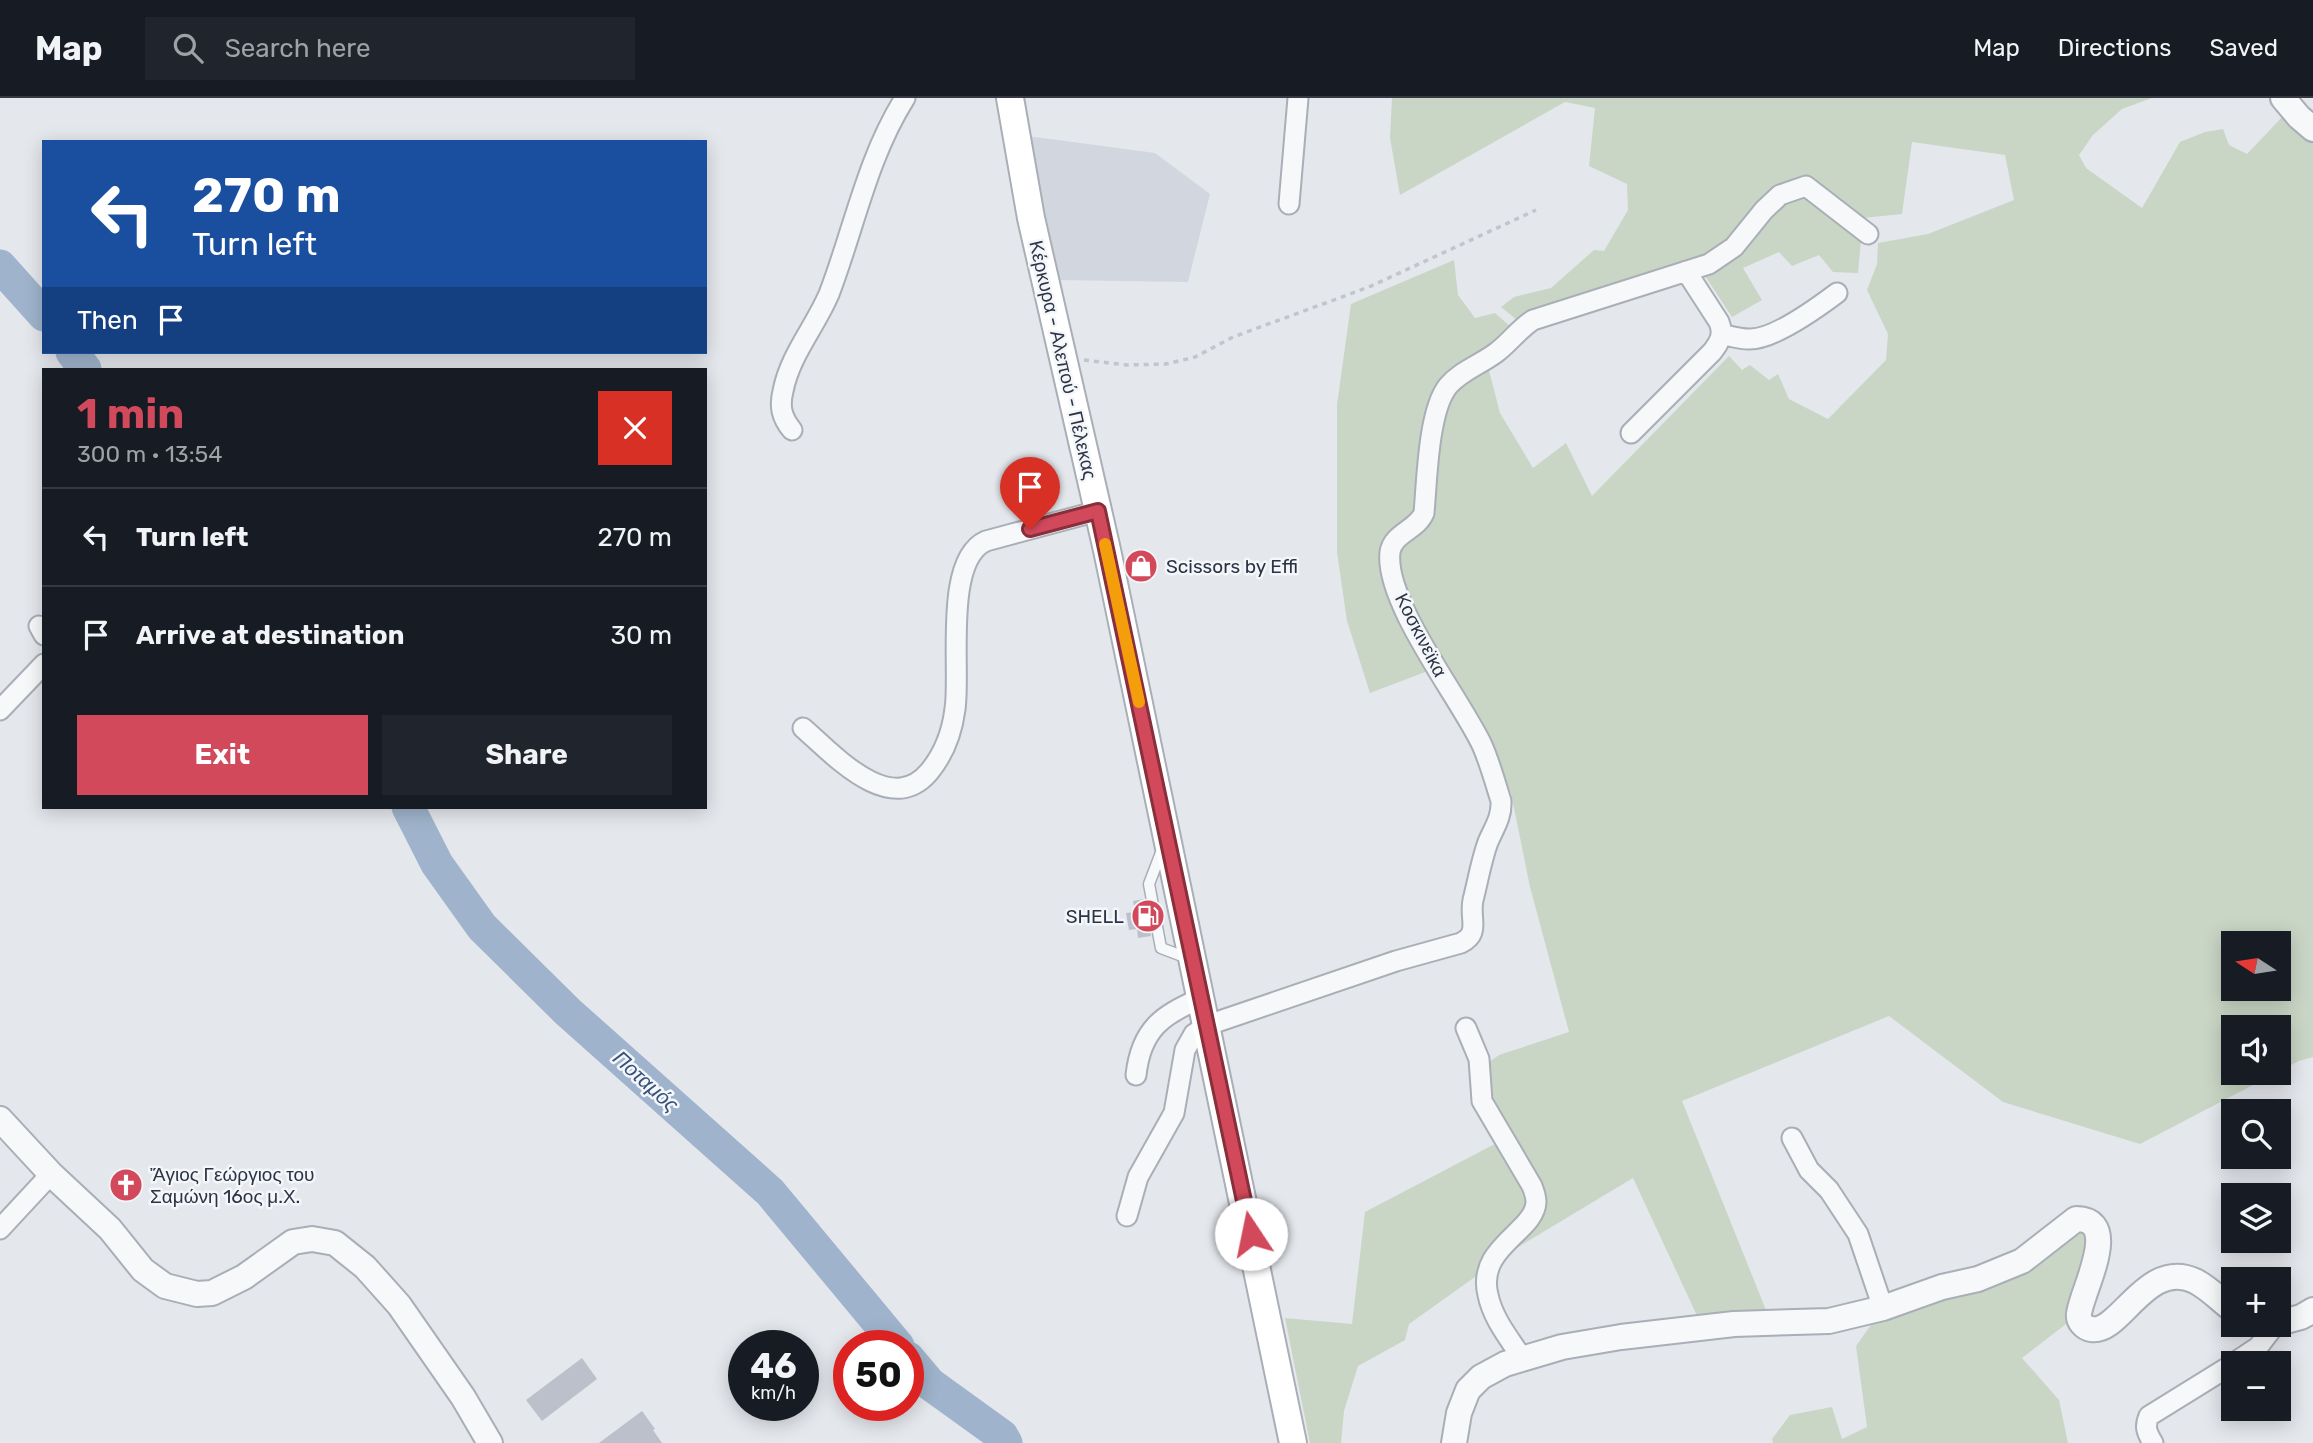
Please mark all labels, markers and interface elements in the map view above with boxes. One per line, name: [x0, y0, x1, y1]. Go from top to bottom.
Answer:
search box: [145, 17, 635, 80]
text: Map: [35, 29, 103, 68]
icon: search: [169, 29, 207, 67]
text: Search here: [225, 33, 370, 64]
text: Map: [1973, 34, 2020, 62]
text: Directions: [2058, 34, 2171, 62]
text: Saved: [2209, 34, 2278, 62]
text: 270 m: [192, 166, 341, 224]
icon: left: [77, 168, 168, 259]
text: Turn left: [192, 225, 317, 263]
street label: Κέρκυρα - Αλεπού - Πέλεκας: [1024, 238, 1102, 482]
icon: arrive: [152, 301, 190, 339]
text: Then: [77, 305, 138, 336]
text: 1 min: [77, 389, 184, 439]
button: close: [598, 391, 672, 465]
text: 300 m · 13:54: [77, 440, 222, 468]
pin: [1000, 457, 1060, 529]
icon: arrive: [1011, 468, 1049, 506]
icon: left: [77, 518, 115, 556]
text: Turn left: [136, 522, 248, 553]
text: 270 m: [597, 522, 672, 553]
shop icon: Scissors by Effi: [1122, 547, 1160, 585]
place label: Scissors by Effi: [1166, 555, 1298, 578]
street label: Κοσκινεϊκα: [1390, 589, 1452, 681]
icon: arrive: [77, 616, 115, 654]
text: Arrive at destination: [136, 620, 404, 651]
text: 30 m: [610, 620, 672, 651]
button: Exit: [77, 715, 368, 795]
button: Share: [382, 715, 672, 795]
fuel station icon: SHELL: [1129, 897, 1167, 935]
place label: SHELL: [1066, 905, 1124, 928]
north arrow: [2221, 931, 2291, 1001]
map controls: [2221, 931, 2291, 1421]
button: sound: [2221, 1015, 2291, 1085]
water label: Ποταμός: [608, 1045, 684, 1117]
button: search: [2221, 1099, 2291, 1169]
place label: Ἄγιος Γεώργιος του Σαμώνη 16ος μ.Χ.: [150, 1163, 314, 1208]
church icon: Ἄγιος Γεώργιος του Σαμώνη 16ος μ.Χ.: [107, 1166, 145, 1204]
button: layers: [2221, 1183, 2291, 1253]
position arrow: [1214, 1197, 1288, 1271]
button: +: [2221, 1267, 2291, 1337]
speed limit sign: 50: [833, 1330, 924, 1421]
text: 46: [750, 1345, 797, 1387]
button: −: [2221, 1351, 2291, 1421]
text: km/h: [751, 1382, 796, 1404]

